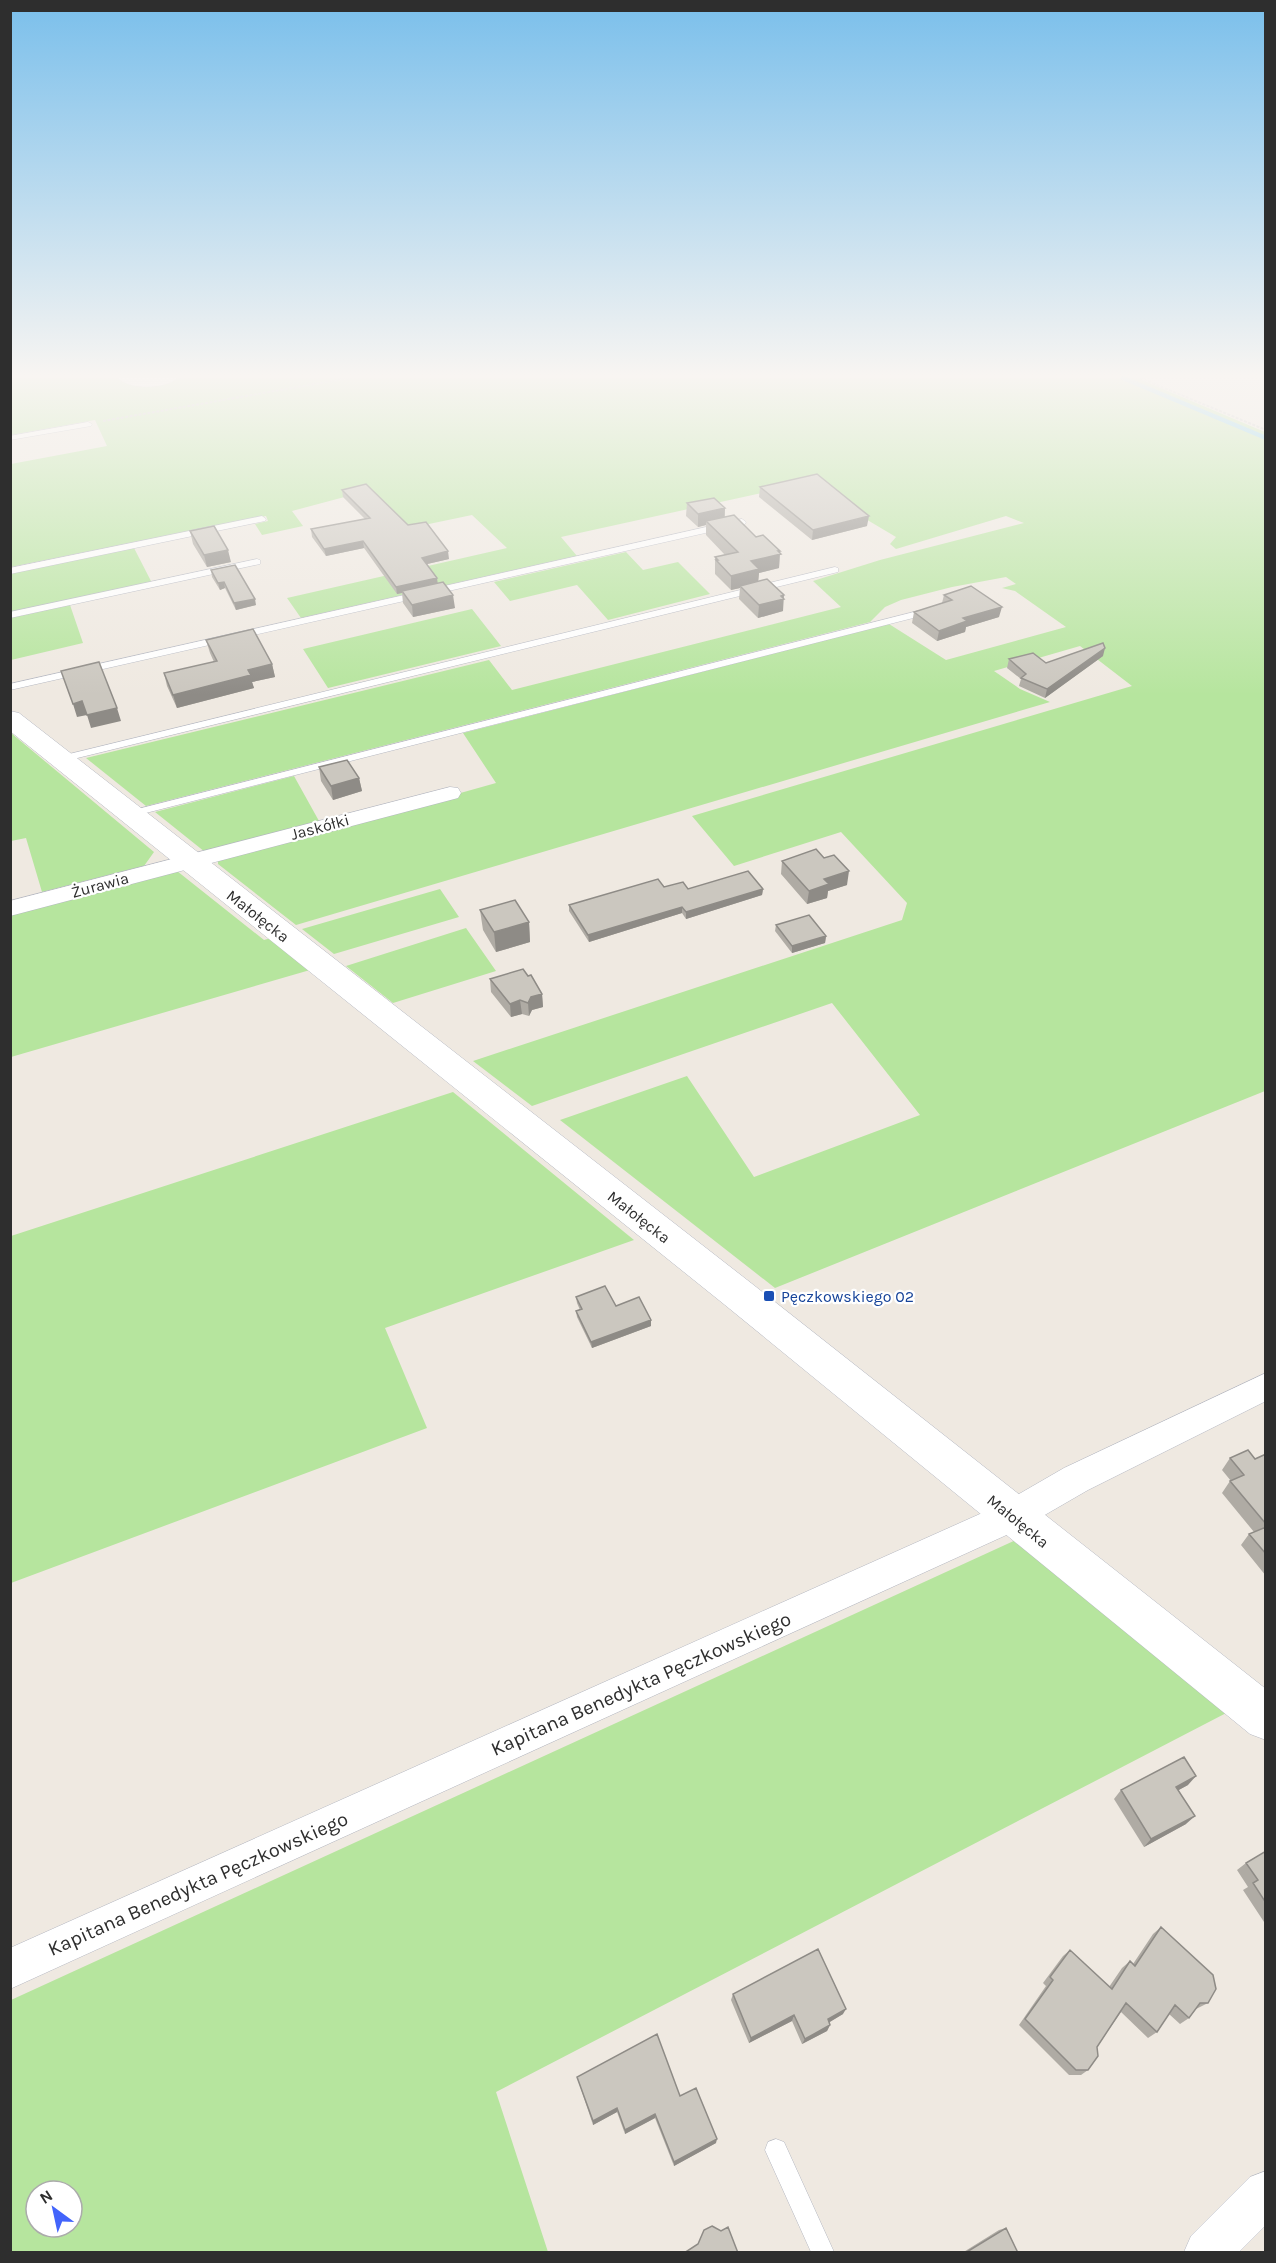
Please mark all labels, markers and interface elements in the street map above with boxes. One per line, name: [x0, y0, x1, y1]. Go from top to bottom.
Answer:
street label: Jaskółki: [289, 810, 351, 844]
street label: Żurawia: [69, 868, 131, 902]
street label: Małołęcka: [223, 886, 293, 946]
street label: Małołęcka: [604, 1187, 674, 1247]
place label: Pęczkowskiego 02: [781, 1287, 914, 1306]
marker: Pęczkowskiego 02: [762, 1289, 776, 1303]
street label: Małołęcka: [983, 1490, 1053, 1552]
street label: Kapitana Benedykta Pęczkowskiego: [487, 1607, 795, 1761]
street label: Kapitana Benedykta Pęczkowskiego: [44, 1807, 352, 1961]
north arrow: [24, 2179, 84, 2239]
text: N: [36, 2186, 56, 2208]

